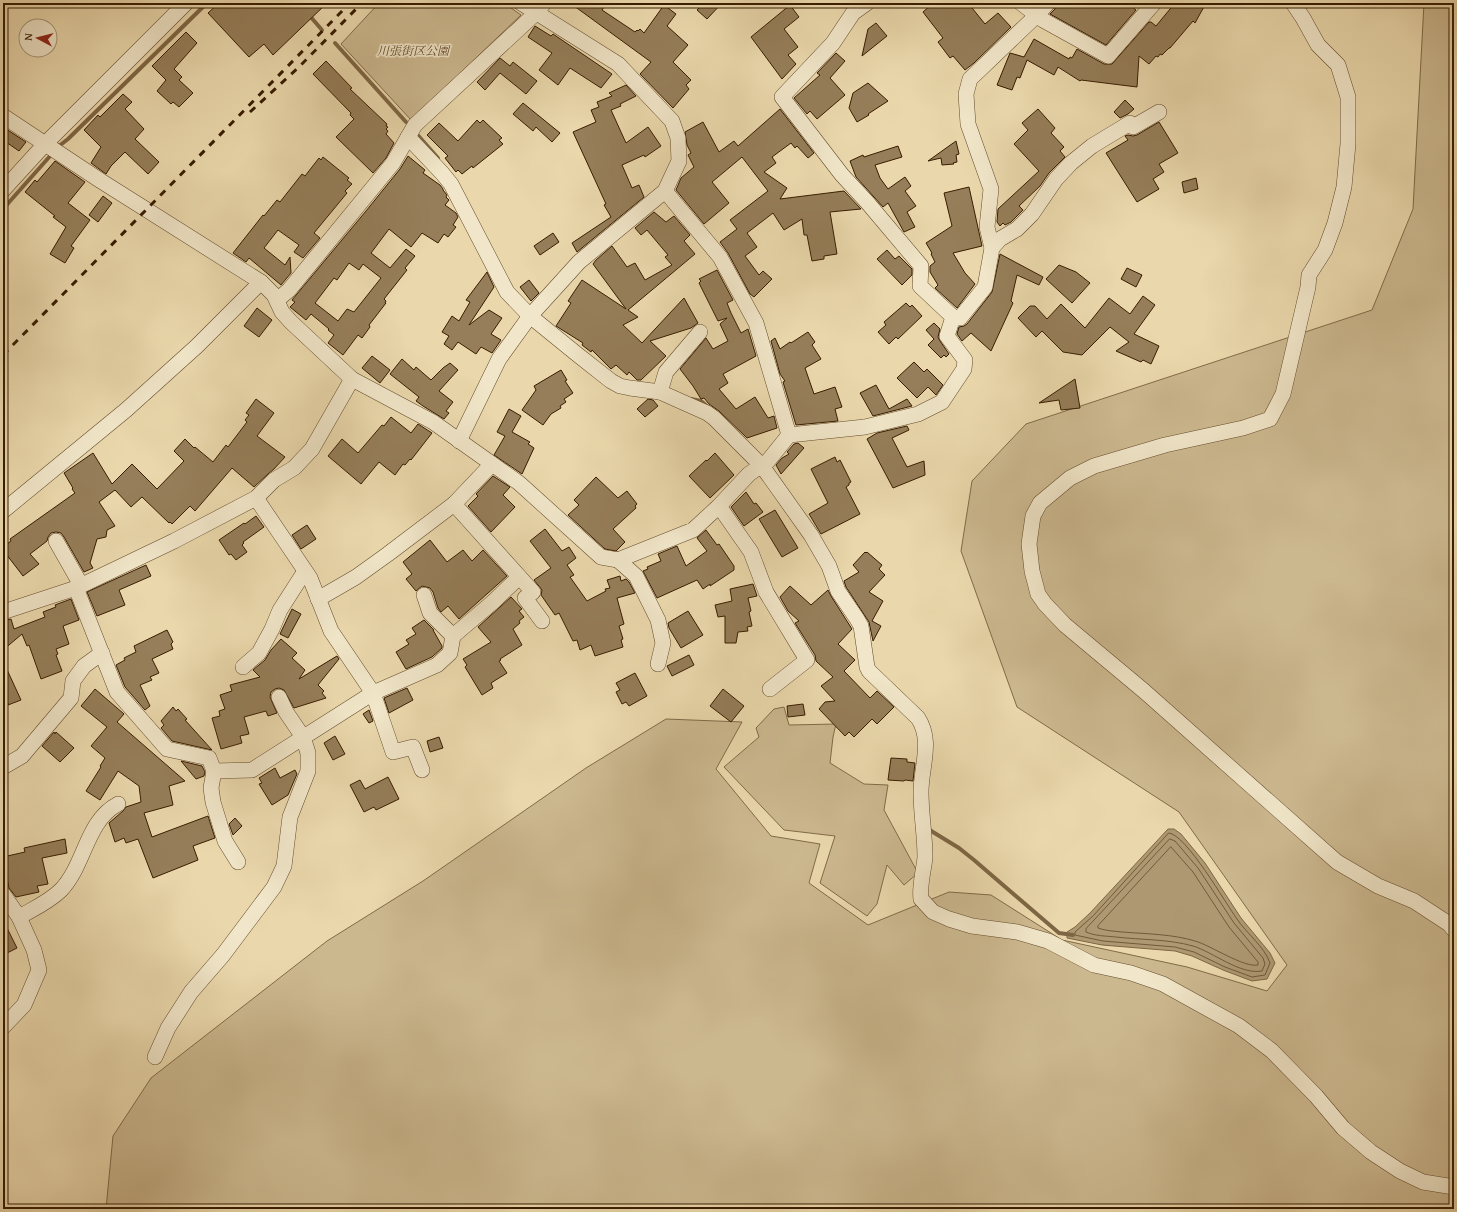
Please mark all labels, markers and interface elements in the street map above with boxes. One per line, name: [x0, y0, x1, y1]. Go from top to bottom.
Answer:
north arrow: [18, 18, 58, 58]
text: N: [20, 32, 37, 41]
park label: 川張街区公園: [377, 42, 451, 59]

